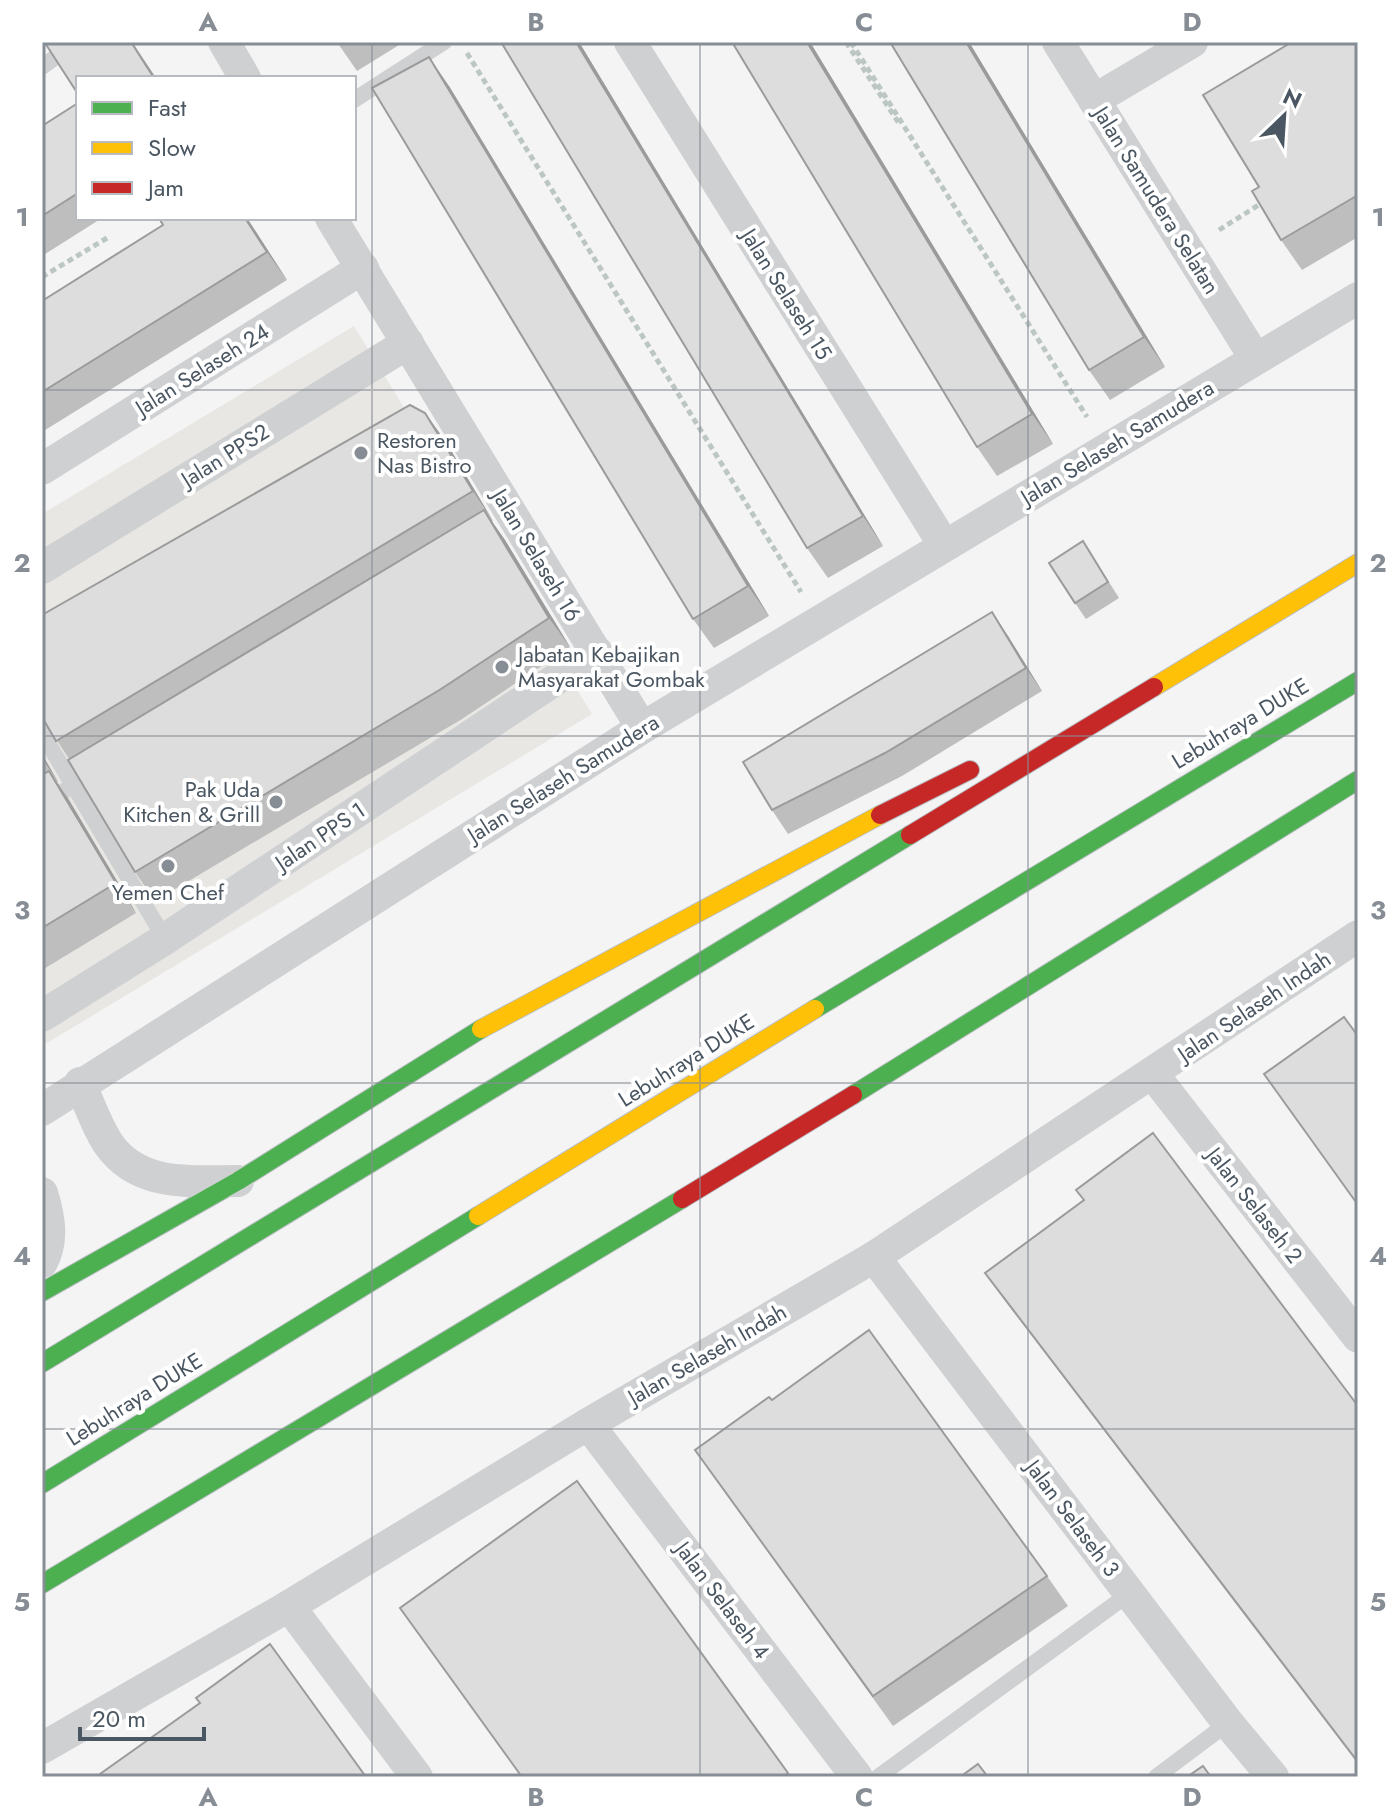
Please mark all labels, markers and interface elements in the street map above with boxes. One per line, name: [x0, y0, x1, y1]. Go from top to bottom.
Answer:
text: A: [197, 3, 218, 41]
text: B: [527, 3, 545, 41]
text: C: [855, 3, 873, 41]
text: D: [1182, 3, 1202, 41]
legend: [76, 76, 356, 220]
north arrow: [1244, 76, 1324, 156]
text: N: [1278, 80, 1307, 116]
text: Fast: [148, 90, 186, 125]
street label: Jalan Samudera Selatan: [1085, 97, 1228, 300]
text: Slow: [148, 130, 196, 165]
text: Jam: [145, 170, 184, 205]
text: 1: [15, 198, 29, 236]
text: 1: [1371, 198, 1385, 236]
street label: Jalan Selaseh 15: [732, 220, 840, 366]
street label: Jalan Selaseh 24: [126, 315, 275, 425]
street label: Jalan Selaseh Samudera: [1012, 372, 1220, 514]
street label: Jalan PPS2: [172, 415, 275, 496]
place label: Restoren Nas Bistro: [377, 424, 471, 481]
marker: Restoren Nas Bistro: [352, 444, 370, 462]
street label: Jalan Selaseh 16: [483, 480, 589, 627]
text: 2: [13, 544, 31, 582]
text: 2: [1369, 544, 1387, 582]
place label: Jabatan Kebajikan Masyarakat Gombak: [515, 638, 705, 695]
marker: Jabatan Kebajikan Masyarakat Gombak: [493, 658, 511, 676]
street label: Lebuhraya DUKE: [1165, 669, 1315, 777]
street label: Jalan Selaseh Samudera: [459, 706, 665, 852]
place label: Pak Uda Kitchen & Grill: [123, 773, 260, 830]
marker: Pak Uda Kitchen & Grill: [267, 793, 285, 811]
street label: Jalan PPS 1: [266, 794, 371, 880]
marker: Yemen Chef: [159, 857, 177, 875]
place label: Yemen Chef: [112, 876, 225, 908]
text: 3: [14, 891, 30, 929]
text: 3: [1370, 891, 1386, 929]
street label: Jalan Selaseh Indah: [1169, 943, 1337, 1071]
street label: Lebuhraya DUKE: [612, 1005, 760, 1115]
street label: Jalan Selaseh 2: [1198, 1138, 1311, 1270]
text: 4: [13, 1237, 31, 1275]
text: 4: [1369, 1237, 1387, 1275]
street label: Jalan Selaseh Indah: [619, 1295, 792, 1414]
street label: Lebuhraya DUKE: [60, 1344, 208, 1454]
street label: Jalan Selaseh 3: [1017, 1450, 1128, 1583]
street label: Jalan Selaseh 4: [666, 1532, 778, 1666]
text: 5: [14, 1583, 30, 1621]
text: 5: [1370, 1583, 1386, 1621]
scale bar: [80, 1691, 204, 1741]
text: 20 m: [92, 1701, 146, 1736]
text: A: [197, 1778, 218, 1816]
text: B: [527, 1778, 545, 1816]
text: C: [855, 1778, 873, 1816]
text: D: [1182, 1778, 1202, 1816]

